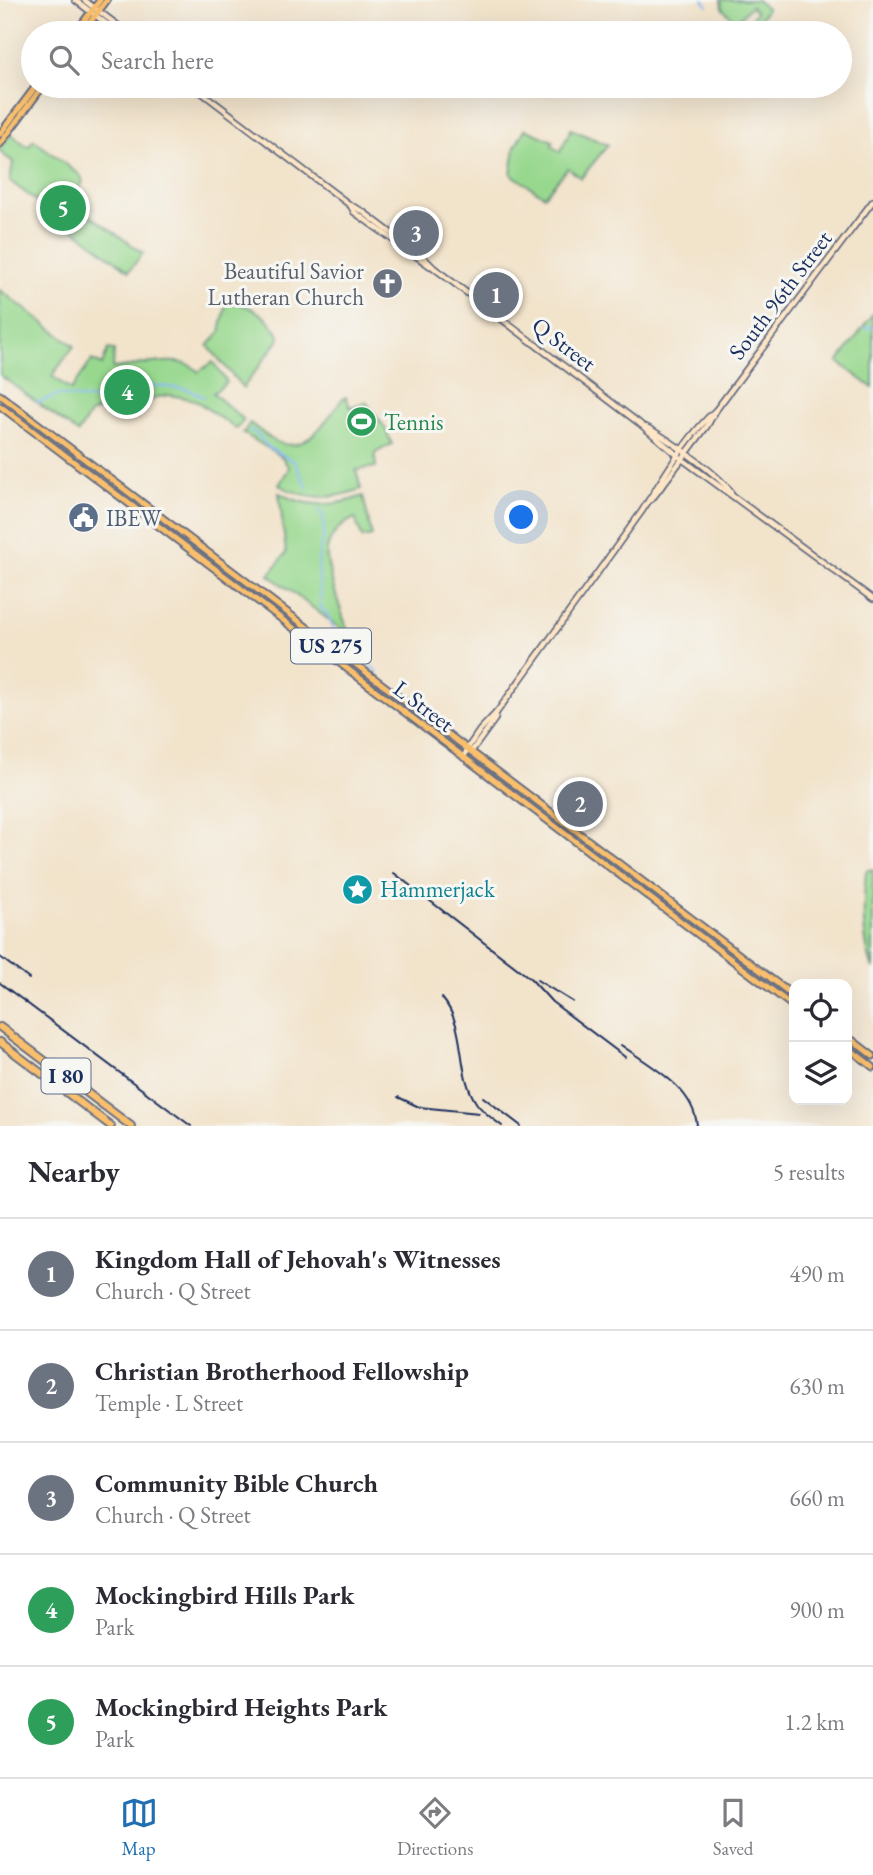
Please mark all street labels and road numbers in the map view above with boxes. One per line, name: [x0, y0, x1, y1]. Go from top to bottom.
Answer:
street label: South 96th Street: [722, 224, 839, 366]
street label: Q Street: [526, 310, 603, 378]
road number: US 275: [291, 628, 371, 664]
street label: L Street: [388, 673, 461, 739]
road number: I 80: [42, 1058, 90, 1094]

